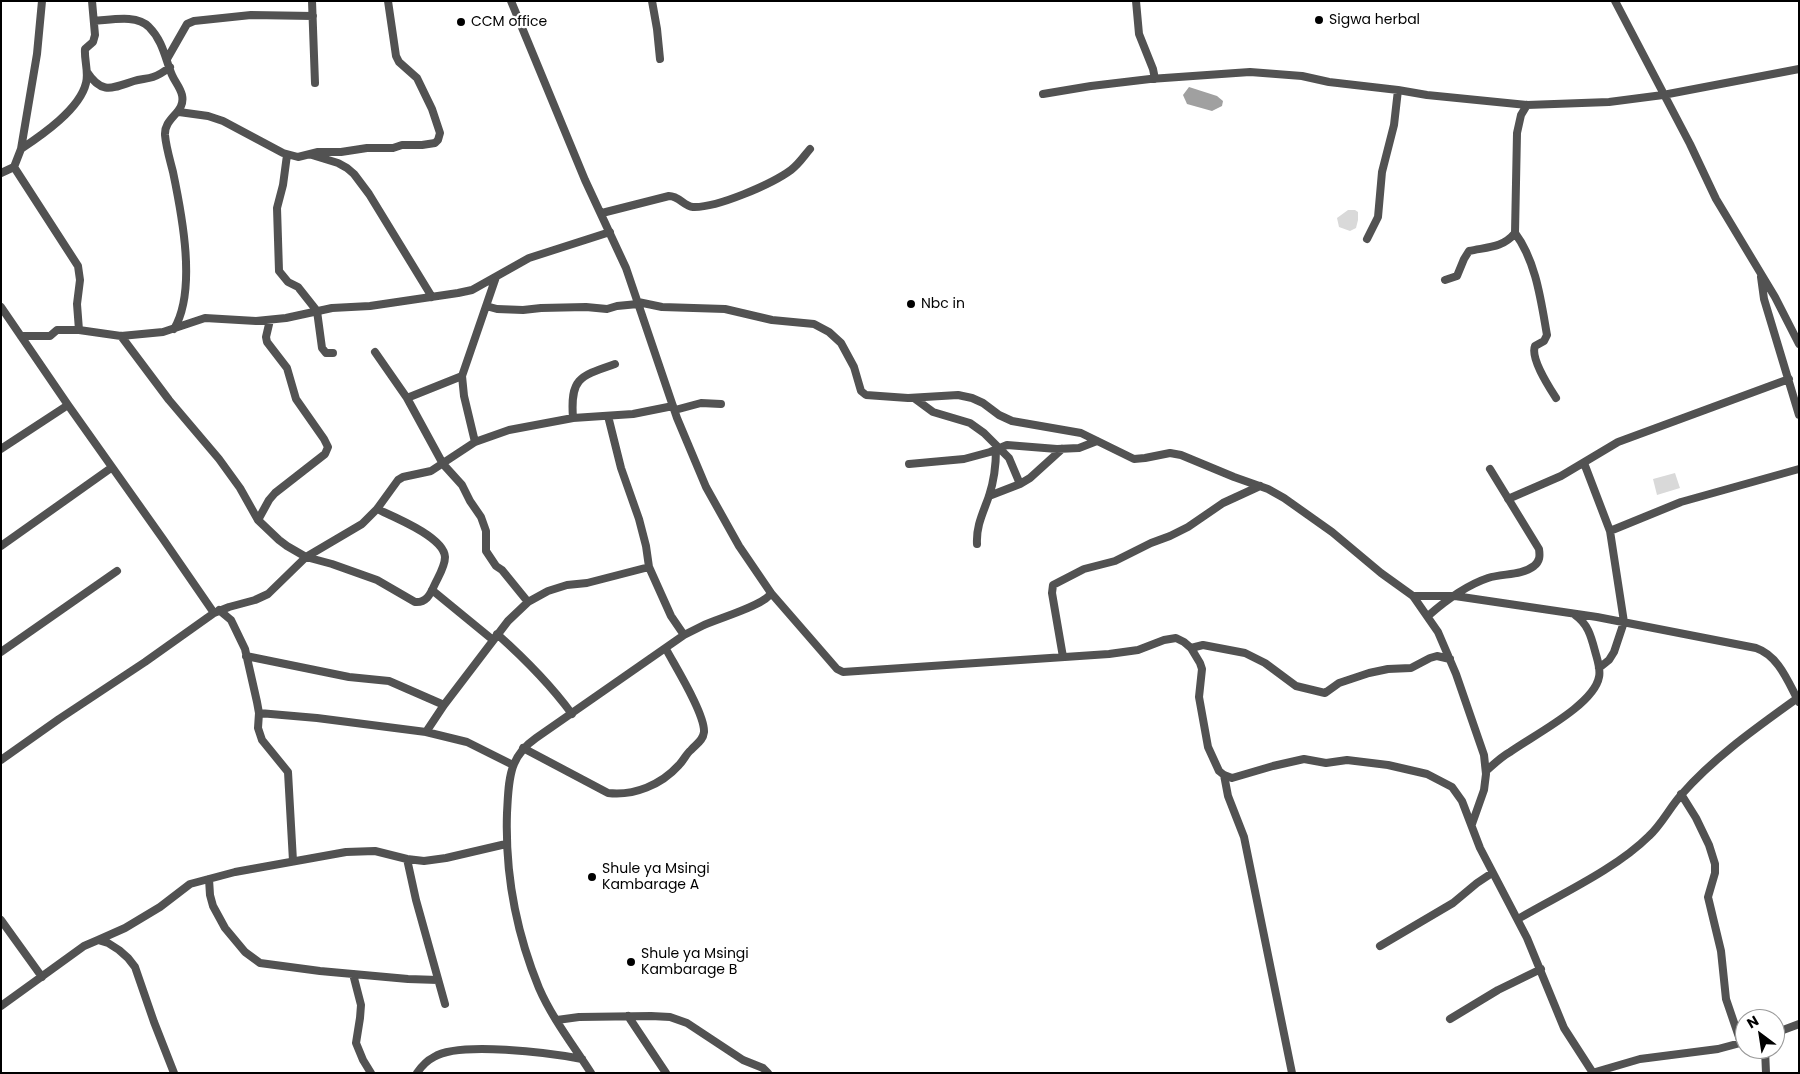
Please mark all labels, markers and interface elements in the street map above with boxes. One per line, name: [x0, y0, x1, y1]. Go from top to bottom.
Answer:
place label: Sigwa herbal: [1329, 12, 1420, 28]
place label: CCM office: [471, 14, 547, 30]
marker: Sigwa herbal: [1313, 14, 1325, 26]
marker: CCM office: [455, 16, 467, 28]
place label: Nbc in: [921, 296, 965, 312]
marker: Nbc in: [905, 298, 917, 310]
place label: Shule ya Msingi Kambarage A: [602, 861, 710, 894]
marker: Shule ya Msingi Kambarage A: [586, 871, 598, 883]
place label: Shule ya Msingi Kambarage B: [641, 946, 749, 979]
marker: Shule ya Msingi Kambarage B: [625, 956, 637, 968]
north arrow: [1735, 1009, 1785, 1059]
text: N: [1743, 1011, 1762, 1033]

